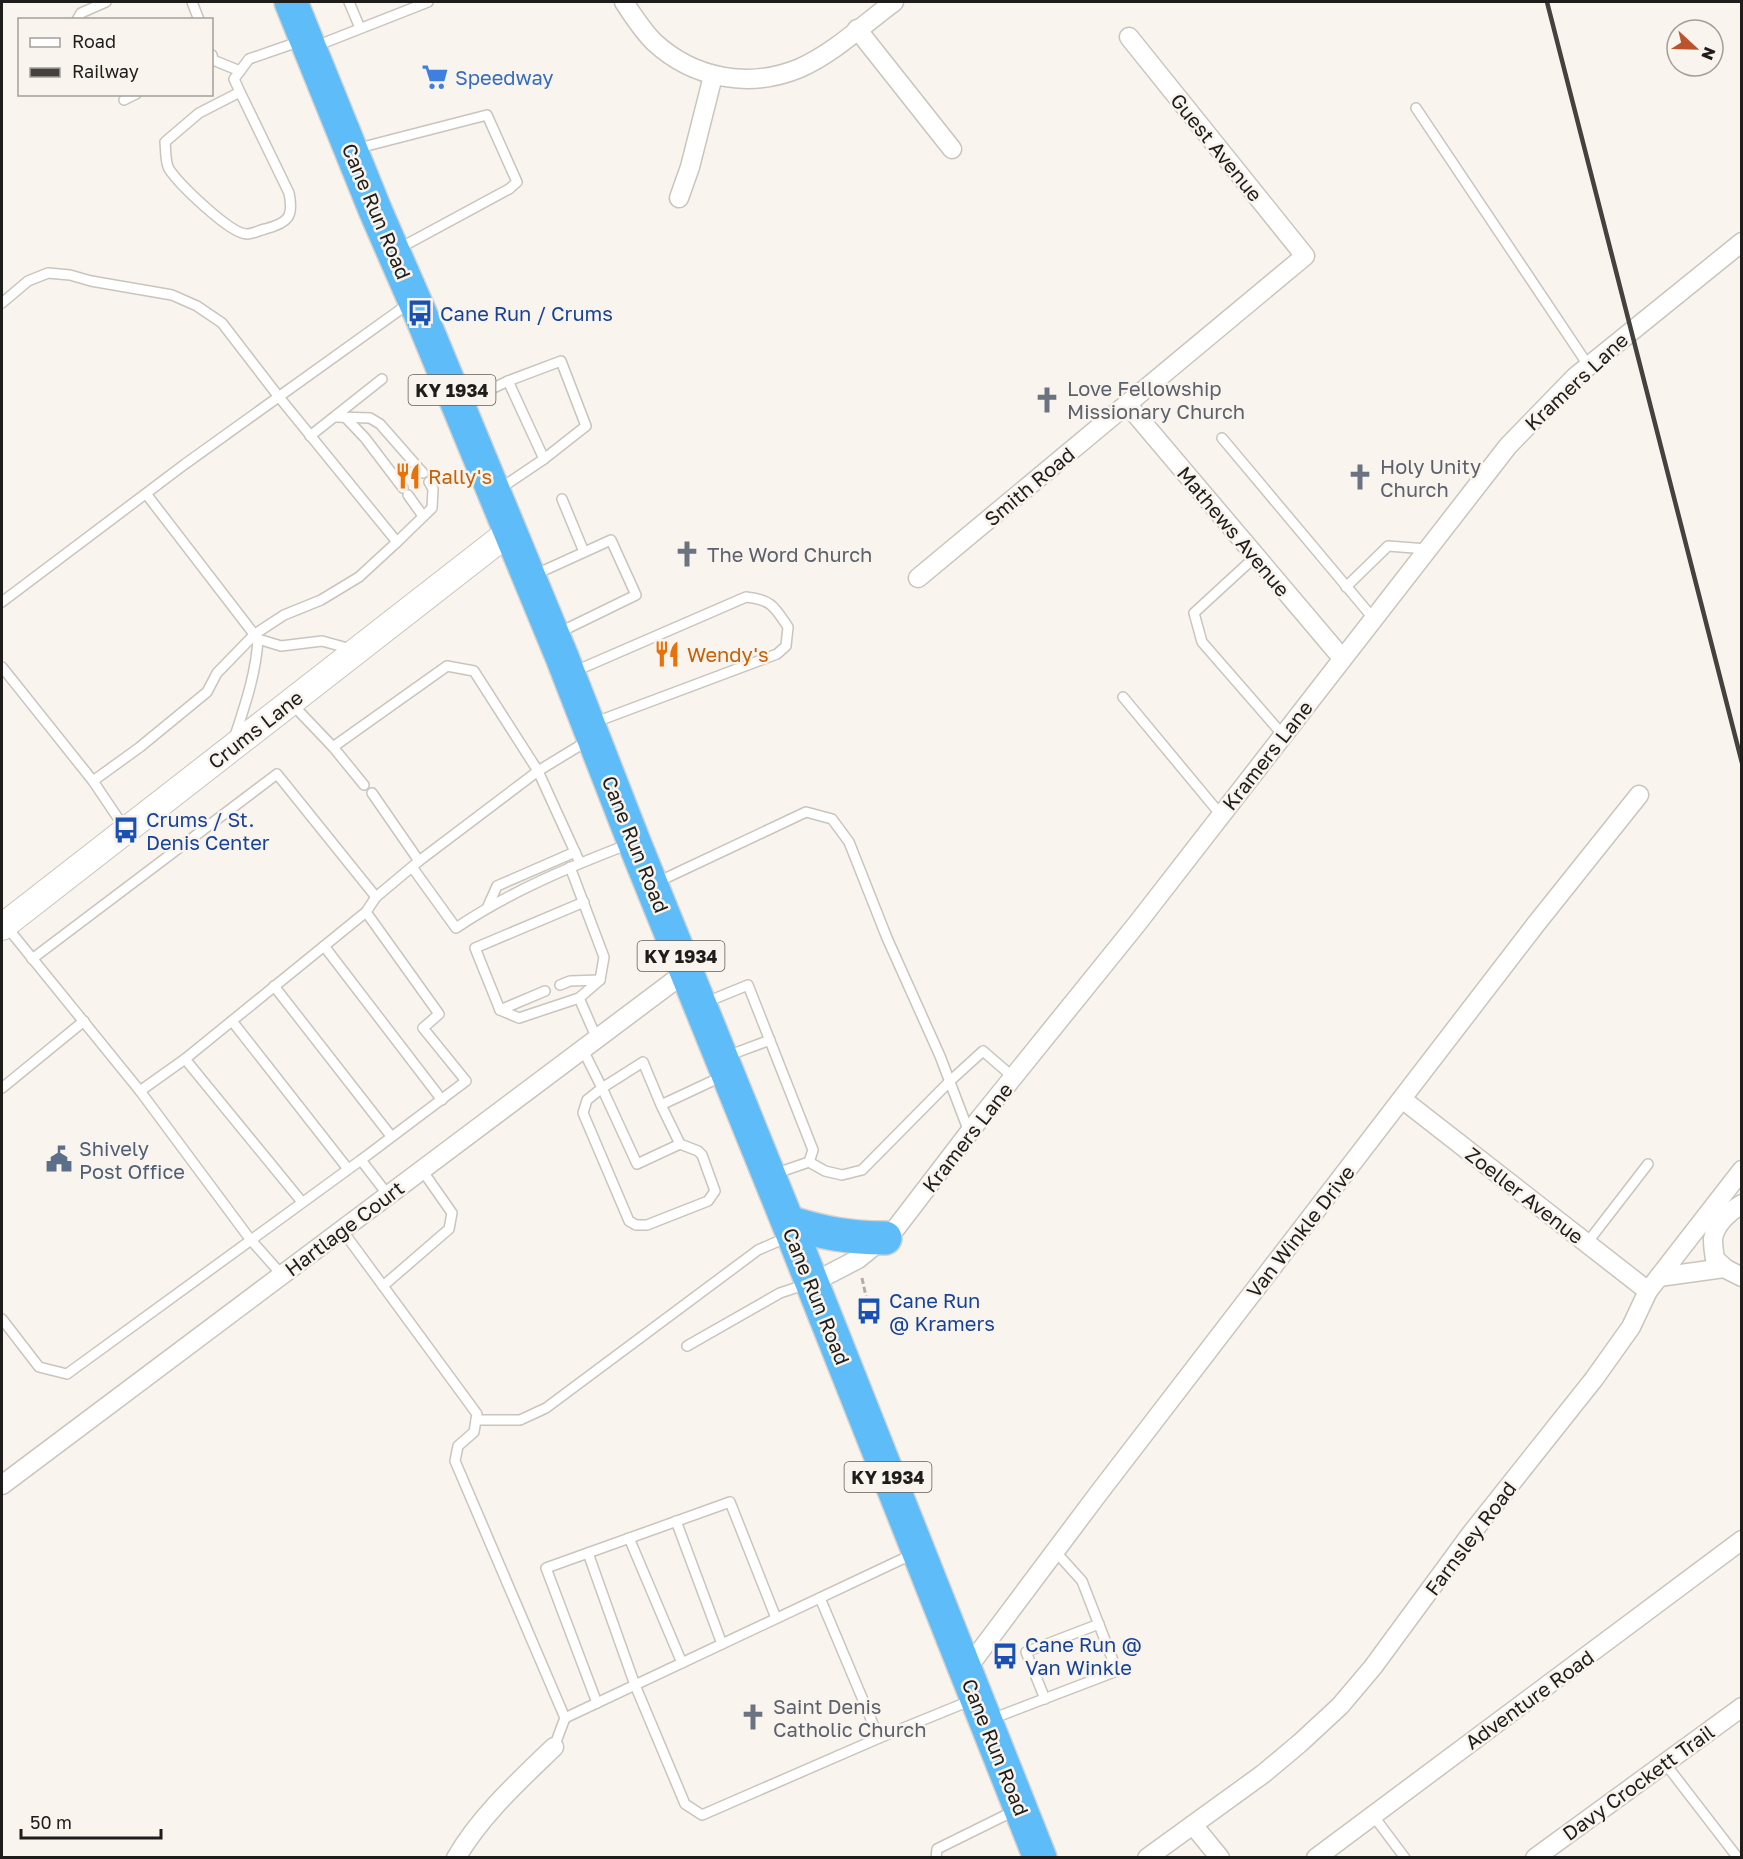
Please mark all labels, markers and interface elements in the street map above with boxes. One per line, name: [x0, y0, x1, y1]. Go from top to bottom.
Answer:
legend: [18, 18, 213, 96]
north arrow: [1665, 18, 1725, 78]
text: Road: [72, 30, 116, 52]
text: N: [1697, 44, 1720, 63]
text: Railway: [72, 60, 139, 82]
supermarket icon: Speedway: [420, 62, 450, 92]
place label: Speedway: [455, 65, 554, 89]
street label: Guest Avenue: [1166, 88, 1268, 206]
street label: Cane Run Road: [338, 139, 416, 283]
bus stop icon: Cane Run / Crums: [405, 298, 435, 328]
place label: Cane Run / Crums: [440, 301, 613, 325]
street label: Kramers Lane: [1519, 327, 1633, 435]
road number: KY 1934: [408, 375, 496, 405]
place label: Love Fellowship Missionary Church: [1067, 376, 1245, 423]
church icon: Love Fellowship Missionary Church: [1032, 385, 1062, 415]
street label: Smith Road: [979, 441, 1079, 531]
place label: Holy Unity Church: [1380, 454, 1481, 501]
restaurant icon: Rally's: [393, 461, 423, 491]
street label: Mathews Avenue: [1173, 461, 1295, 601]
church icon: Holy Unity Church: [1345, 462, 1375, 492]
place label: Rally's: [428, 464, 492, 488]
church icon: The Word Church: [672, 539, 702, 569]
place label: The Word Church: [707, 542, 872, 566]
restaurant icon: Wendy's: [652, 639, 682, 669]
place label: Wendy's: [687, 642, 769, 666]
street label: Crums Lane: [203, 685, 307, 773]
street label: Kramers Lane: [1217, 696, 1317, 814]
street label: Cane Run Road: [598, 772, 674, 916]
place label: Crums / St. Denis Center: [146, 807, 270, 854]
bus stop icon: Crums / St. Denis Center: [111, 815, 141, 845]
road number: KY 1934: [638, 941, 724, 971]
street label: Kramers Lane: [917, 1078, 1017, 1196]
place label: Shively Post Office: [79, 1136, 185, 1183]
street label: Zoeller Avenue: [1461, 1142, 1589, 1248]
public building icon: Shively Post Office: [44, 1144, 74, 1174]
street label: Van Winkle Drive: [1241, 1160, 1359, 1302]
street label: Hartlage Court: [280, 1175, 408, 1281]
street label: Cane Run Road: [779, 1224, 855, 1368]
place label: Cane Run @ Kramers: [889, 1288, 995, 1335]
bus stop icon: Cane Run @ Kramers: [854, 1296, 884, 1326]
road number: KY 1934: [844, 1462, 932, 1492]
street label: Farnsley Road: [1419, 1476, 1521, 1600]
place label: Cane Run @ Van Winkle: [1025, 1632, 1142, 1679]
bus stop icon: Cane Run @ Van Winkle: [990, 1641, 1020, 1671]
street label: Adventure Road: [1460, 1644, 1598, 1754]
street label: Cane Run Road: [958, 1675, 1034, 1819]
place label: Saint Denis Catholic Church: [773, 1694, 926, 1741]
church icon: Saint Denis Catholic Church: [738, 1702, 768, 1732]
street label: Davy Crockett Trail: [1558, 1719, 1718, 1845]
scale bar: [21, 1802, 160, 1840]
text: 50 m: [30, 1811, 72, 1833]

